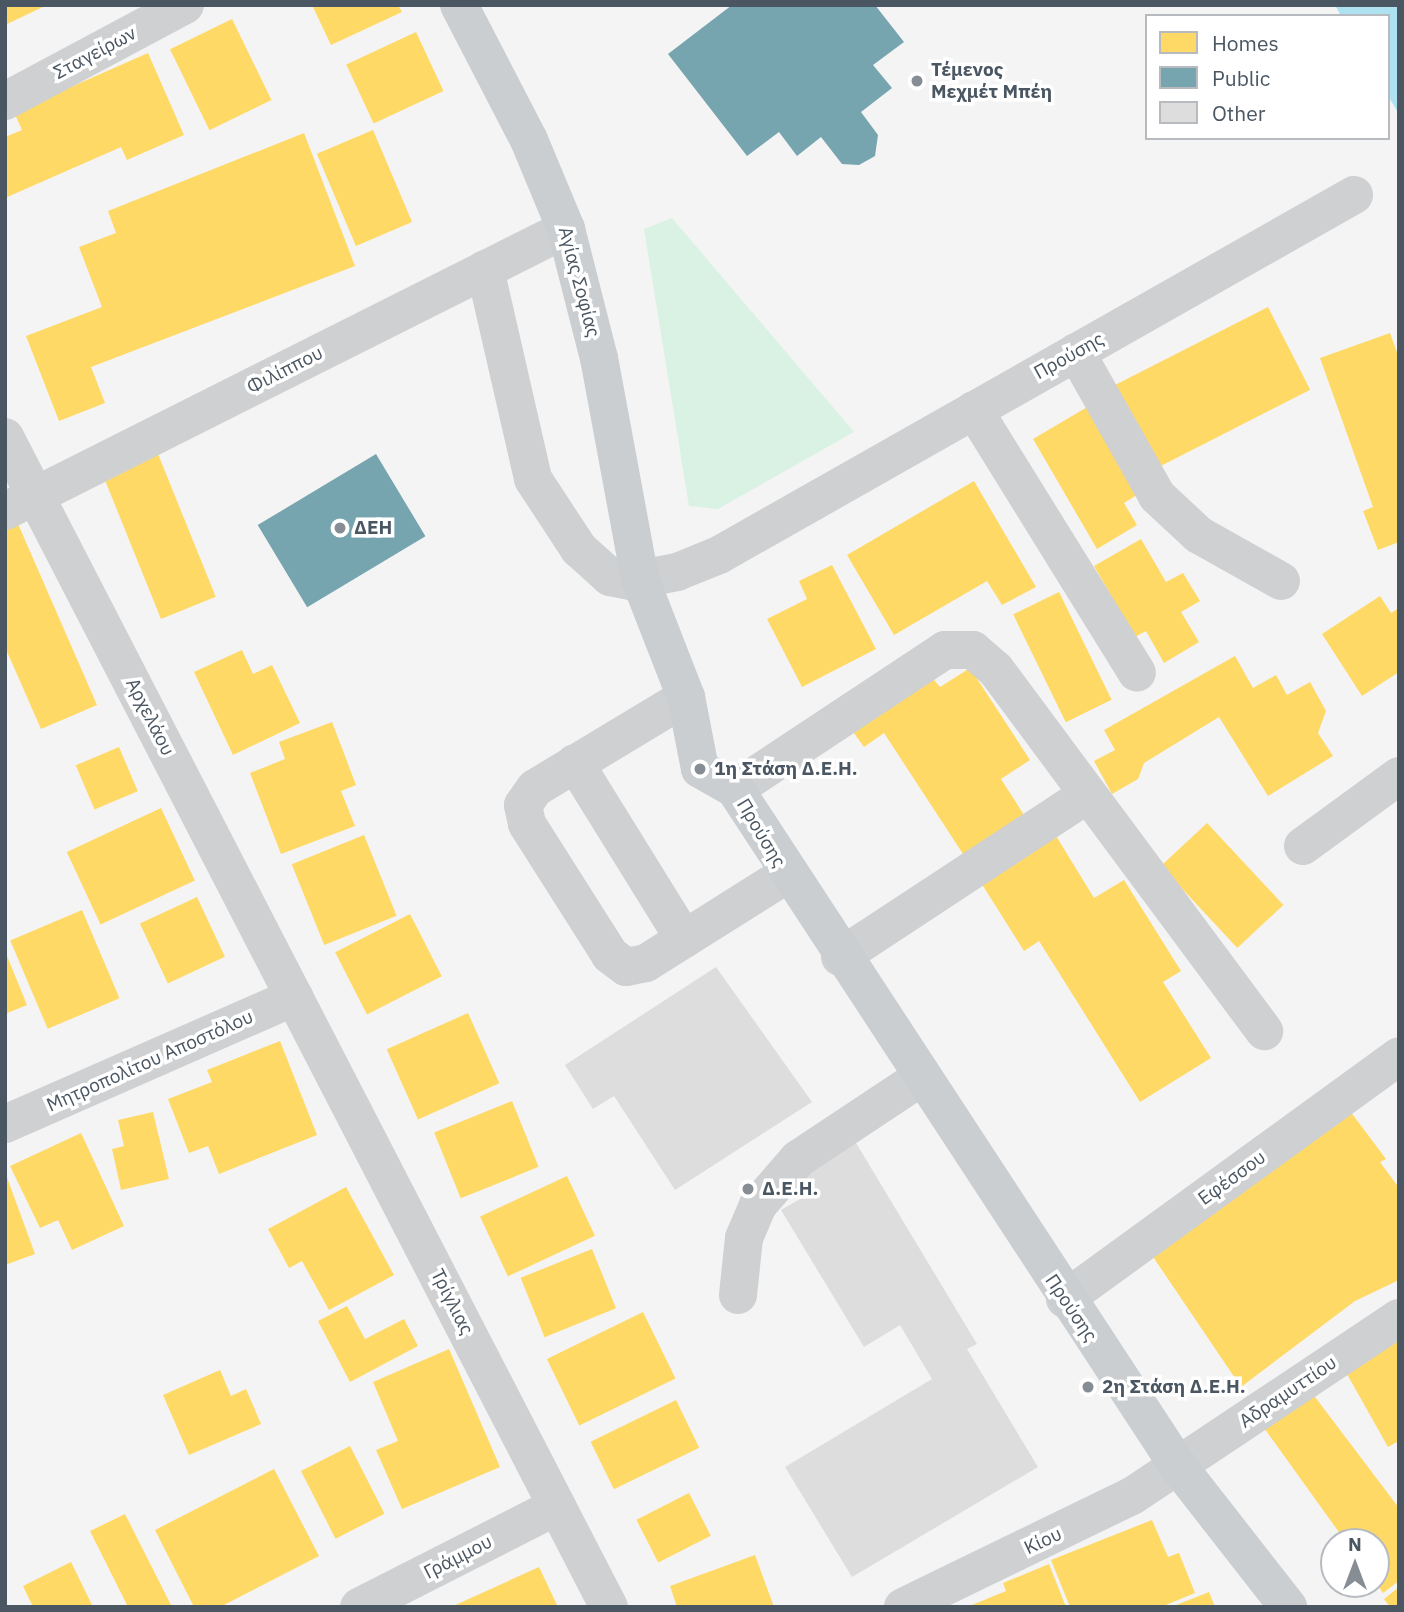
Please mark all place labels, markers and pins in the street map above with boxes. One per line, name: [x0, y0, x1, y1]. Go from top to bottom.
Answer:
place label: Τέμενος Μεχμέτ Μπέη: [931, 59, 1052, 103]
marker: Τέμενος Μεχμέτ Μπέη: [909, 73, 925, 89]
place label: ΔΕΗ: [354, 517, 392, 539]
marker: ΔΕΗ: [332, 520, 348, 536]
place label: 1η Στάση Δ.Ε.Η.: [714, 758, 858, 780]
marker: 1η Στάση Δ.Ε.Η.: [692, 761, 708, 777]
place label: Δ.Ε.Η.: [762, 1178, 818, 1200]
marker: Δ.Ε.Η.: [740, 1181, 756, 1197]
place label: 2η Στάση Δ.Ε.Η.: [1102, 1376, 1246, 1398]
marker: 2η Στάση Δ.Ε.Η.: [1080, 1379, 1096, 1395]

